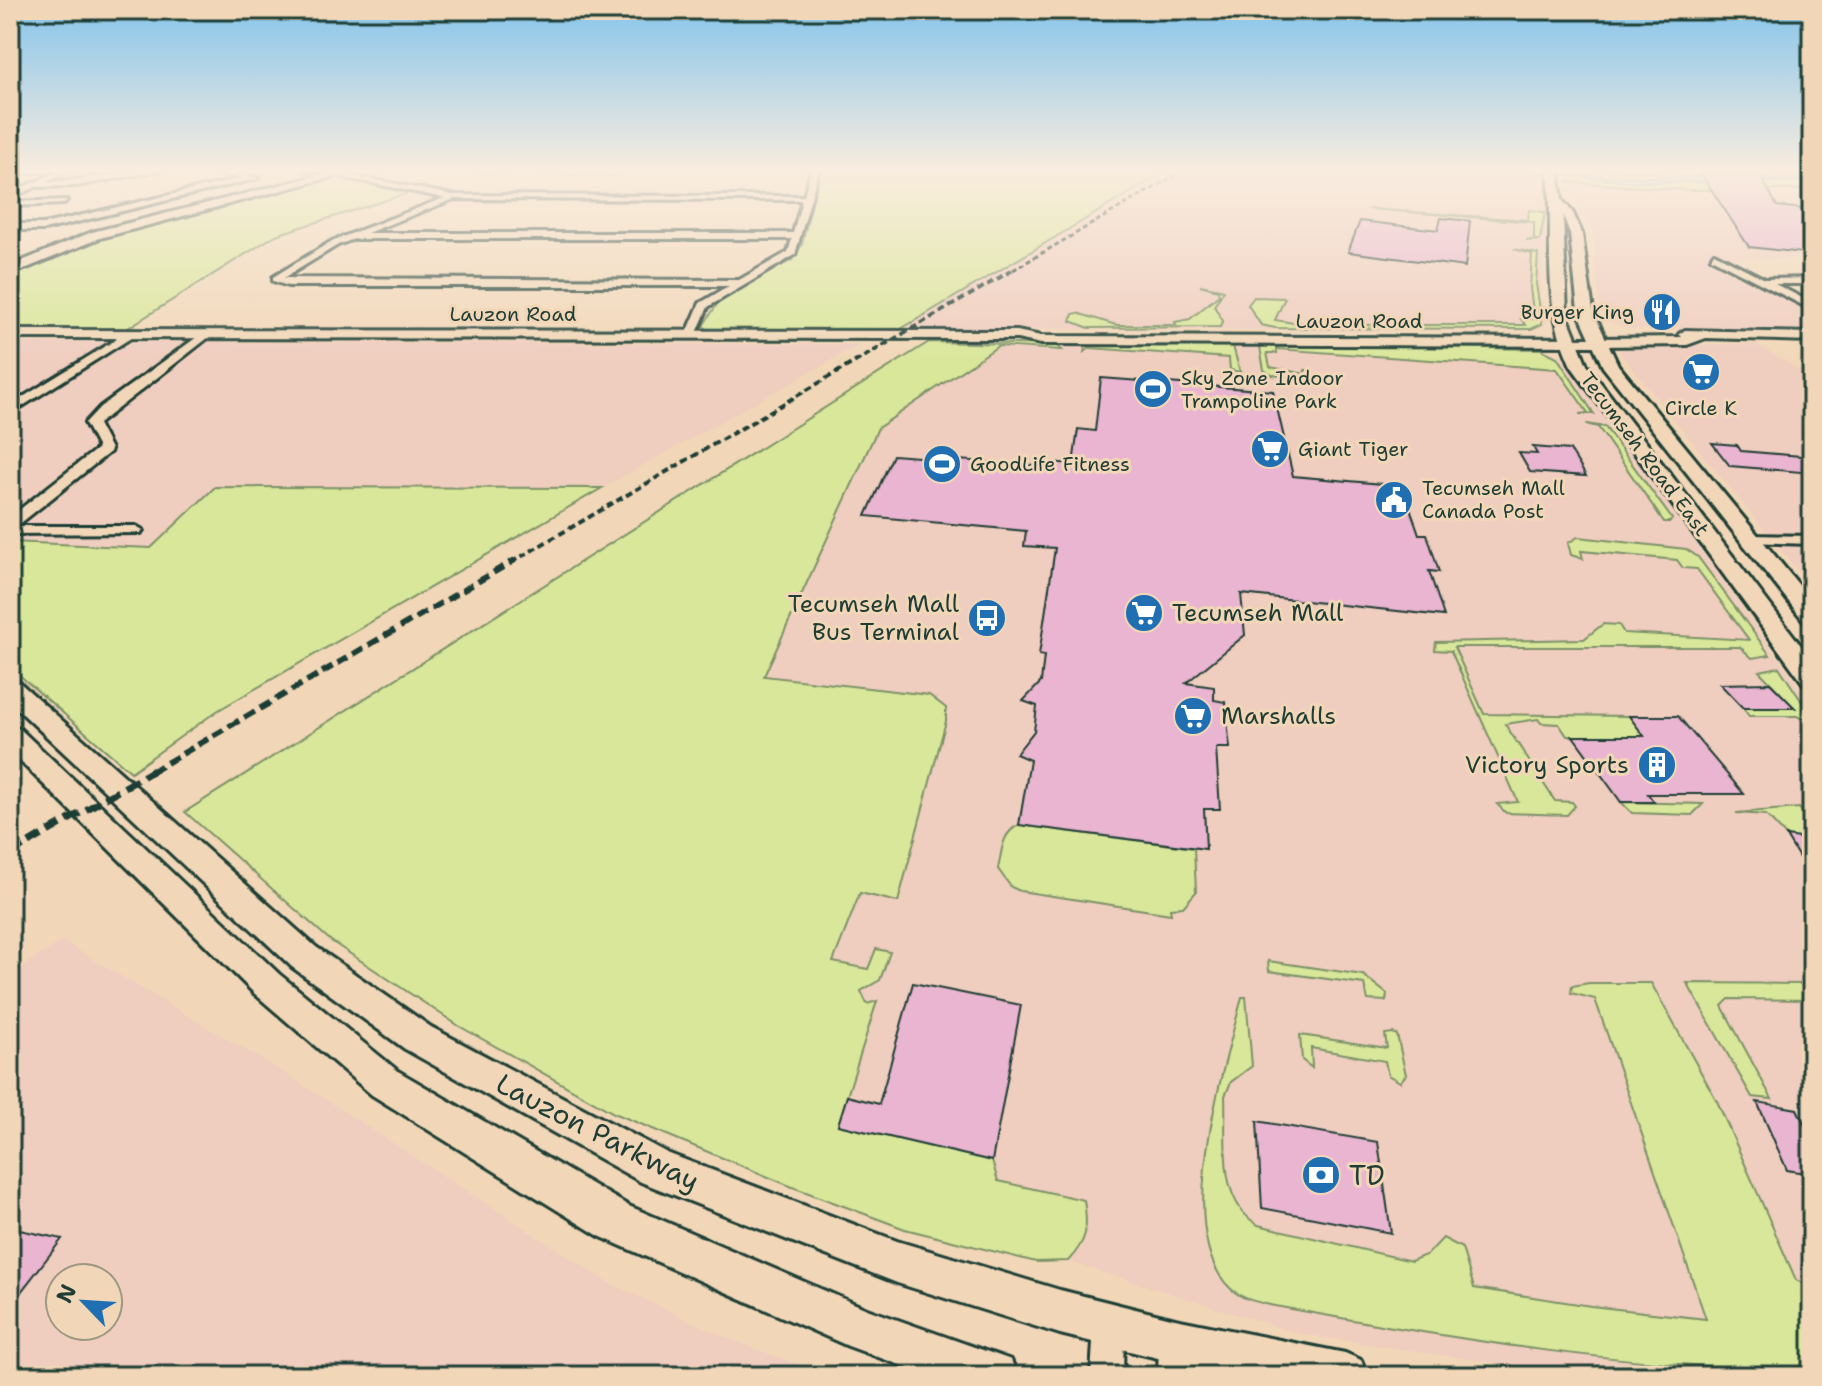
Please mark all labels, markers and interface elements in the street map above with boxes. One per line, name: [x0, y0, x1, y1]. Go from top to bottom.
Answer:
restaurant icon: Burger King: [1641, 291, 1683, 333]
place label: Burger King: [1521, 299, 1634, 325]
street label: Lauzon Road: [450, 301, 577, 327]
street label: Lauzon Road: [1296, 308, 1423, 334]
supermarket icon: Circle K: [1680, 351, 1722, 393]
place label: Sky Zone Indoor Trampoline Park: [1181, 365, 1344, 414]
street label: Tecumseh Road East: [1575, 367, 1715, 541]
sports icon: Sky Zone Indoor Trampoline Park: [1132, 368, 1174, 410]
place label: Circle K: [1665, 395, 1737, 421]
supermarket icon: Giant Tiger: [1249, 428, 1291, 470]
place label: Giant Tiger: [1298, 436, 1409, 462]
sports icon: GoodLife Fitness: [921, 443, 963, 485]
place label: GoodLife Fitness: [970, 451, 1130, 477]
place label: Tecumseh Mall Canada Post: [1422, 475, 1565, 524]
public building icon: Tecumseh Mall Canada Post: [1373, 479, 1415, 521]
place label: Tecumseh Mall Bus Terminal: [788, 588, 960, 648]
supermarket icon: Tecumseh Mall: [1123, 592, 1165, 634]
bus stop icon: Tecumseh Mall Bus Terminal: [966, 597, 1008, 639]
place label: Tecumseh Mall: [1172, 597, 1344, 629]
supermarket icon: Marshalls: [1172, 695, 1214, 737]
place label: Marshalls: [1221, 700, 1336, 732]
building icon: Victory Sports: [1636, 744, 1678, 786]
place label: Victory Sports: [1465, 749, 1629, 781]
street label: Lauzon Parkway: [490, 1064, 706, 1200]
bank icon: TD: [1300, 1154, 1342, 1196]
place label: TD: [1349, 1156, 1385, 1194]
north arrow: [44, 1262, 124, 1342]
text: N: [50, 1280, 83, 1308]

